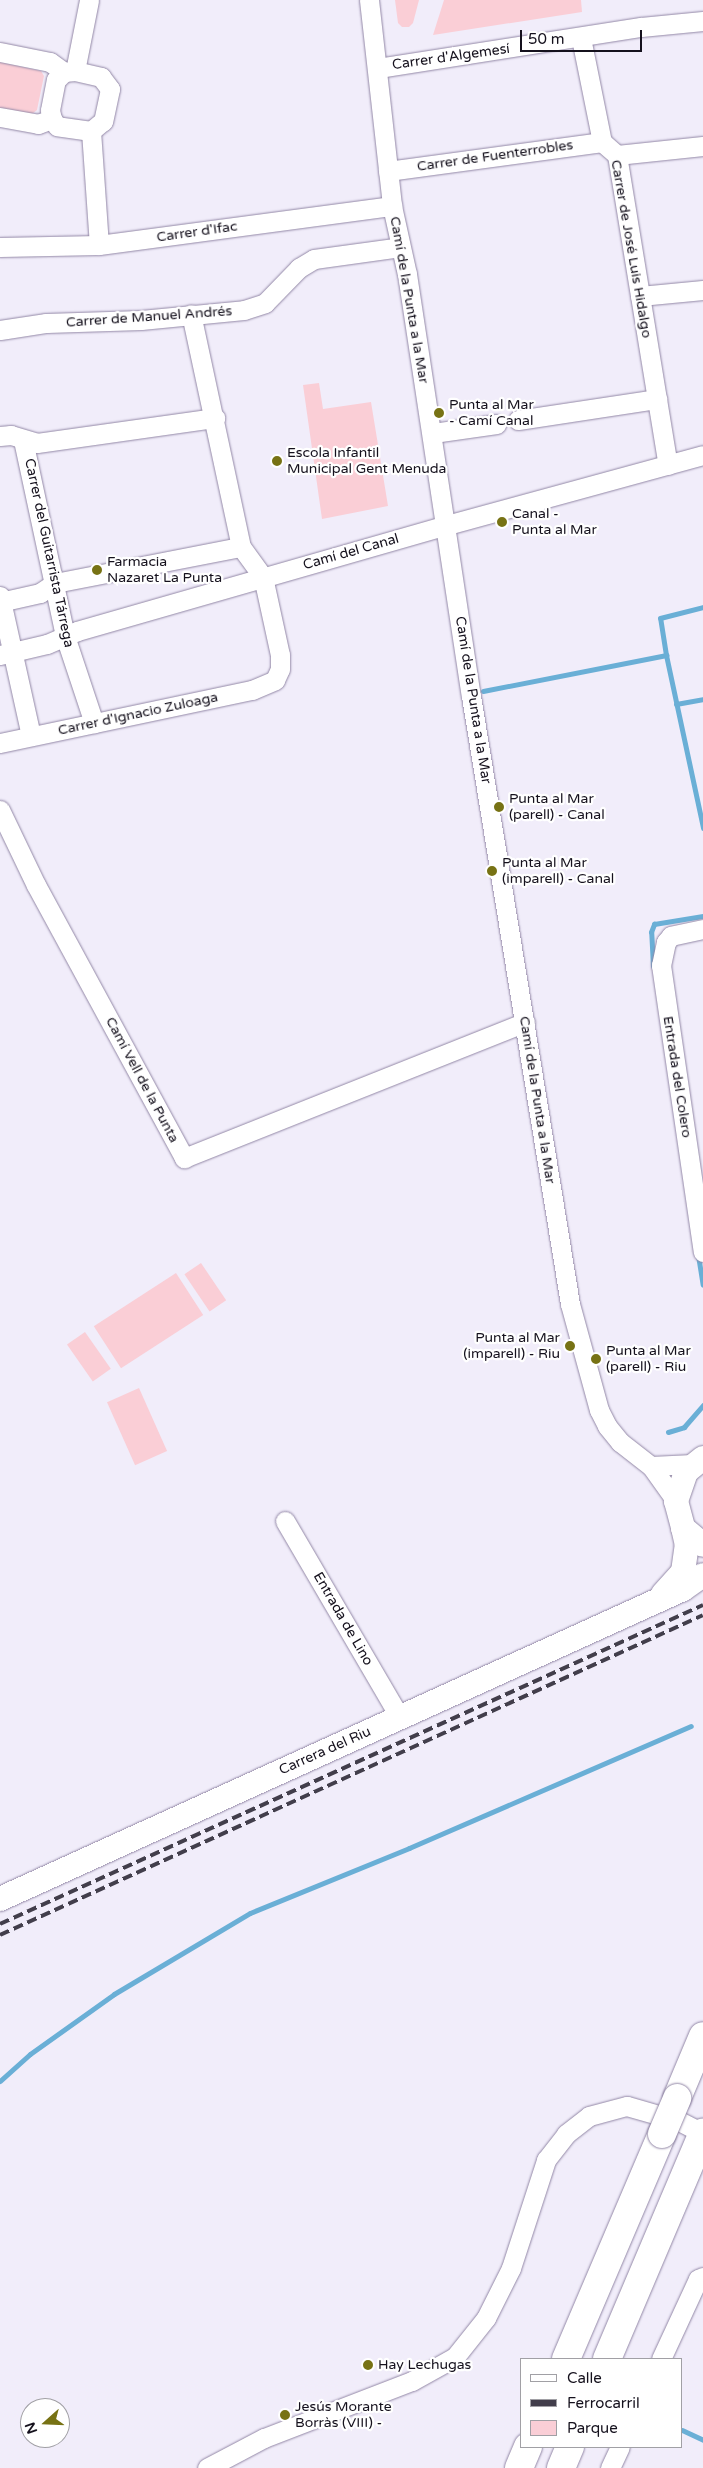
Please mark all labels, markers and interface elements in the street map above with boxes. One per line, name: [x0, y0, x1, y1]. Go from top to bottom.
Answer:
scale bar: [523, 20, 646, 52]
text: 50 m: [528, 30, 565, 48]
street label: Carrer d'Algemesí: [391, 40, 511, 74]
street label: Carrer de Fuenterrobles: [416, 137, 574, 175]
street label: Carrer de José Luis Hidalgo: [607, 159, 655, 339]
street label: Camí de la Punta a la Mar: [386, 215, 432, 385]
street label: Carrer d'Ifac: [156, 218, 238, 246]
street label: Carrer de Manuel Andrés: [65, 303, 233, 331]
place label: Punta al Mar - Camí Canal: [449, 397, 534, 430]
marker: Punta al Mar - Camí Canal: [433, 407, 445, 419]
place label: Escola Infantil Municipal Gent Menuda: [287, 445, 446, 478]
marker: Escola Infantil Municipal Gent Menuda: [271, 455, 283, 467]
street label: Carrer del Guitarrista Tárrega: [21, 457, 77, 649]
place label: Canal - Punta al Mar: [512, 506, 597, 538]
marker: Canal - Punta al Mar: [496, 516, 508, 528]
street label: Camí del Canal: [301, 530, 401, 574]
place label: Farmacia Nazaret La Punta: [107, 554, 222, 586]
marker: Farmacia Nazaret La Punta: [91, 564, 103, 576]
street label: Camí de la Punta a la Mar: [451, 615, 495, 785]
street label: Carrer d'Ignacio Zuloaga: [56, 689, 220, 739]
place label: Punta al Mar (parell) - Canal: [509, 791, 605, 824]
marker: Punta al Mar (parell) - Canal: [493, 801, 505, 813]
place label: Punta al Mar (imparell) - Canal: [502, 855, 614, 888]
marker: Punta al Mar (imparell) - Canal: [486, 865, 498, 877]
street label: Camí Vell de la Punta: [102, 1014, 182, 1146]
street label: Camí de la Punta a la Mar: [515, 1015, 559, 1185]
street label: Entrada del Colero: [659, 1015, 695, 1139]
place label: Punta al Mar (imparell) - Riu: [463, 1330, 560, 1362]
marker: Punta al Mar (imparell) - Riu: [564, 1340, 576, 1352]
place label: Punta al Mar (parell) - Riu: [606, 1343, 691, 1375]
marker: Punta al Mar (parell) - Riu: [590, 1353, 602, 1365]
street label: Entrada de Lino: [309, 1569, 377, 1669]
street label: Carrera del Riu: [276, 1723, 374, 1779]
place label: Hay Lechugas: [378, 2357, 471, 2373]
legend: [520, 2358, 683, 2448]
marker: Hay Lechugas: [362, 2359, 374, 2371]
text: Calle: [567, 2369, 602, 2387]
text: Ferrocarril: [567, 2394, 640, 2412]
north arrow: [20, 2398, 70, 2448]
place label: Jesús Morante Borràs (VIII) -: [295, 2399, 392, 2432]
marker: Jesús Morante Borràs (VIII) -: [279, 2409, 291, 2421]
text: Parque: [567, 2419, 618, 2437]
text: N: [21, 2420, 41, 2436]

